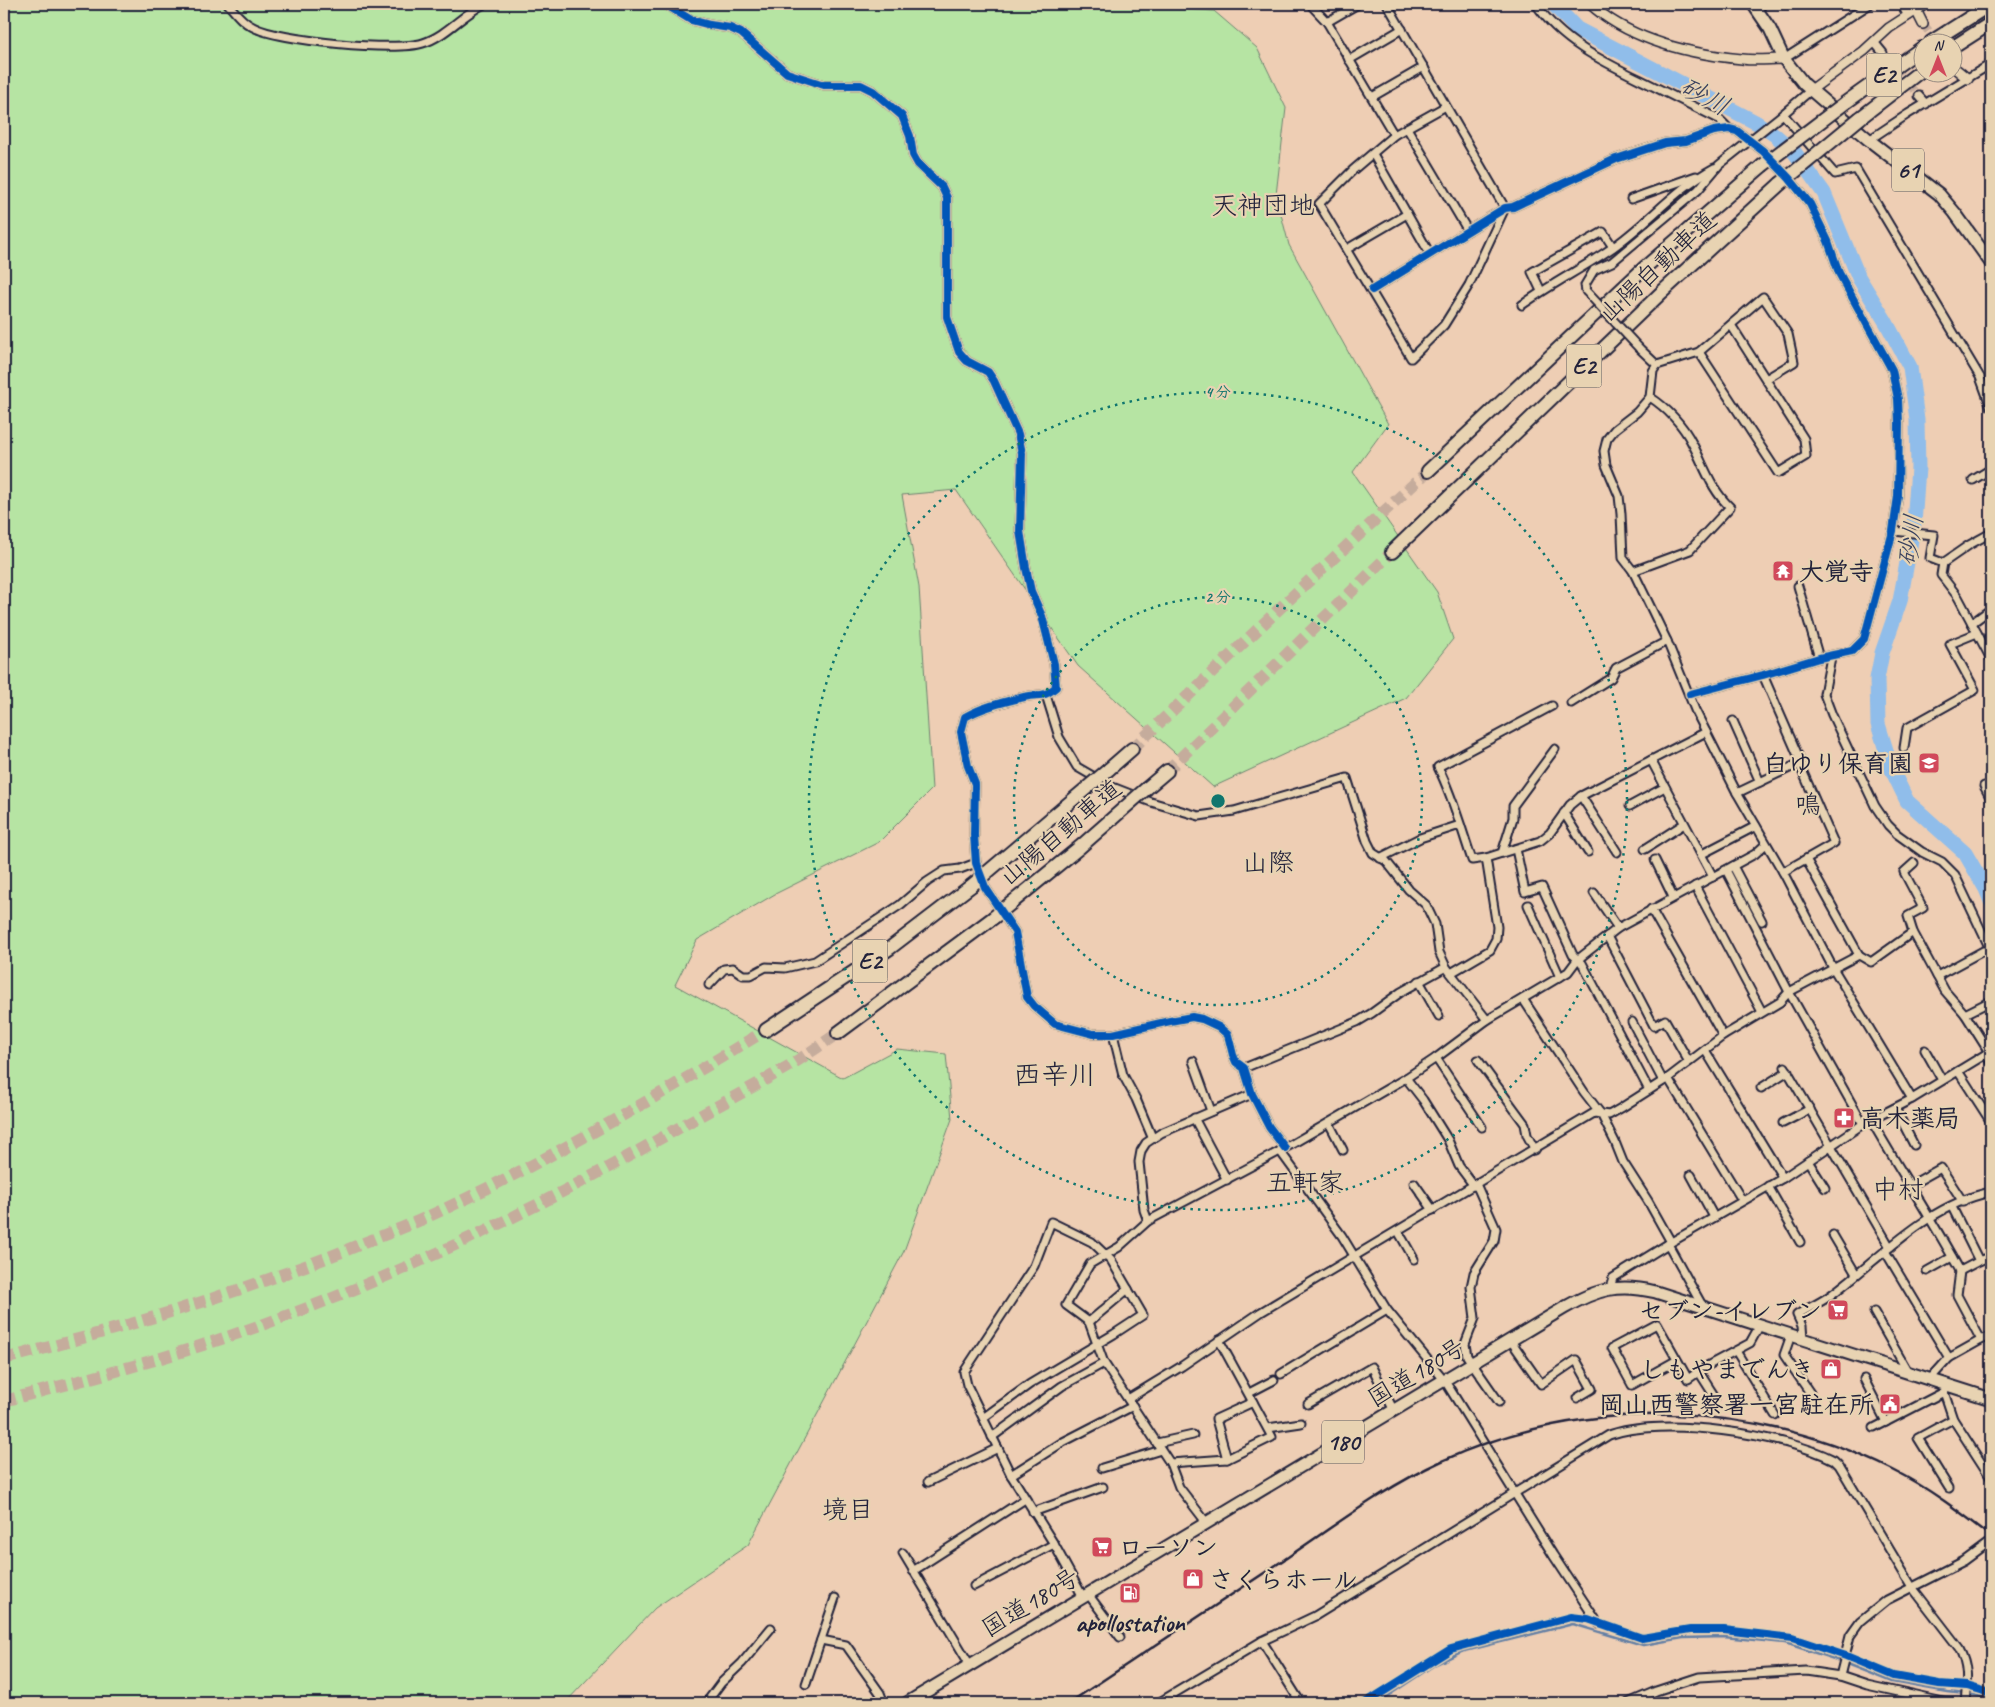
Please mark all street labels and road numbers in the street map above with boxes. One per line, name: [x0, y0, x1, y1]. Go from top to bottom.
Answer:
road number: E2: [1866, 54, 1902, 96]
road number: 61: [1892, 148, 1924, 192]
street label: 山陽自動車道: [1592, 204, 1723, 330]
road number: E2: [1566, 344, 1602, 388]
street label: 山陽自動車道: [993, 772, 1128, 893]
road number: E2: [852, 939, 888, 982]
street label: 国道180号: [1362, 1331, 1471, 1415]
road number: 180: [1322, 1420, 1364, 1464]
street label: 国道180号: [976, 1561, 1085, 1645]

